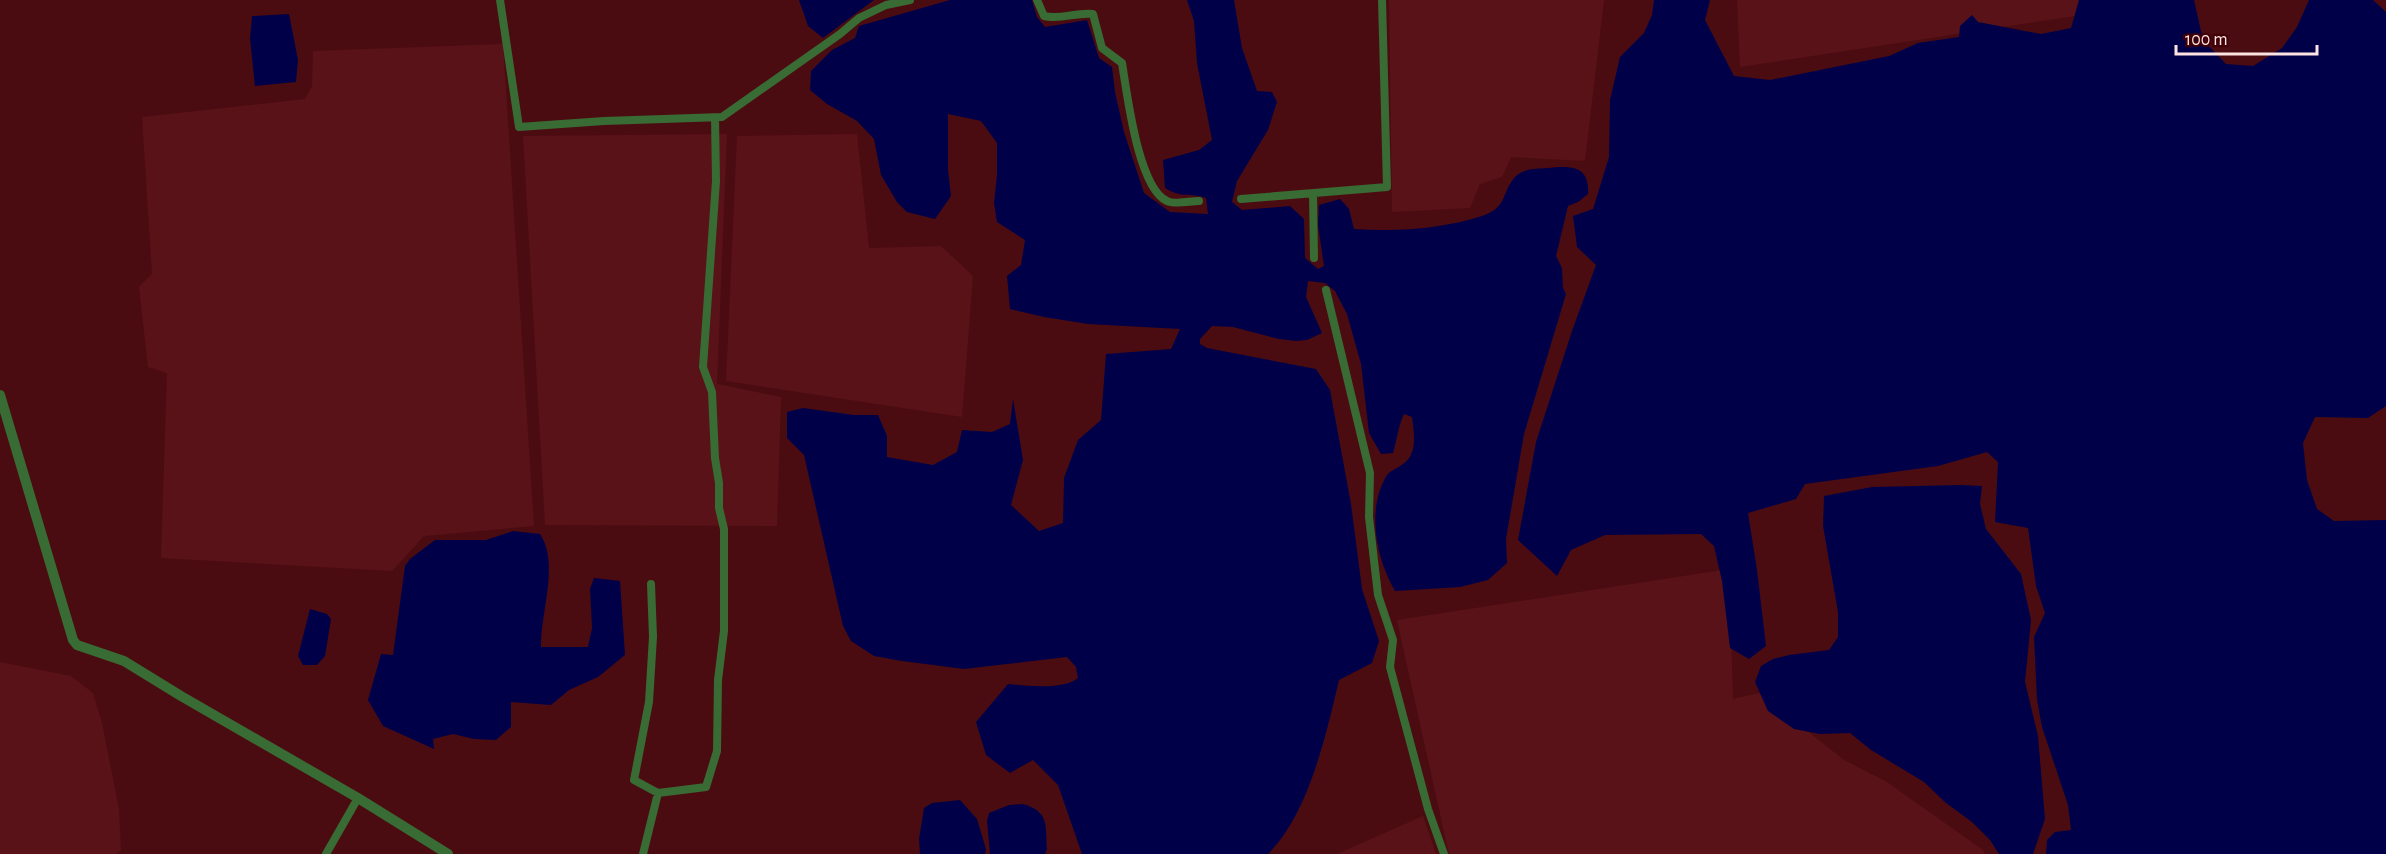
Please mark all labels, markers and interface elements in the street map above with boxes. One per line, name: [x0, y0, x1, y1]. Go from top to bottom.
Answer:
scale bar: [2176, 18, 2317, 56]
text: 100 m: [2185, 31, 2228, 49]

